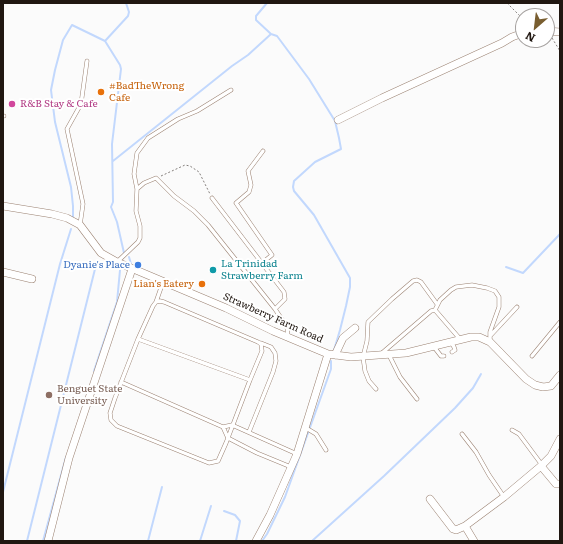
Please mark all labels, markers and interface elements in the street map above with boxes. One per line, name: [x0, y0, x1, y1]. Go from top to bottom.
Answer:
north arrow: [515, 8, 555, 48]
text: N: [522, 28, 538, 47]
place label: #BadTheWrong Cafe: [109, 80, 184, 104]
marker: #BadTheWrong Cafe: [96, 87, 106, 97]
place label: R&B Stay & Cafe: [20, 98, 98, 110]
marker: R&B Stay & Cafe: [7, 99, 17, 109]
place label: La Trinidad Strawberry Farm: [221, 258, 303, 282]
place label: Dyanie's Place: [63, 259, 130, 271]
marker: Dyanie's Place: [133, 260, 143, 270]
marker: La Trinidad Strawberry Farm: [208, 265, 218, 275]
place label: Lian's Eatery: [133, 278, 194, 290]
marker: Lian's Eatery: [197, 279, 207, 289]
street label: Strawberry Farm Road: [221, 291, 325, 345]
place label: Benguet State University: [57, 383, 122, 406]
marker: Benguet State University: [44, 390, 54, 400]

